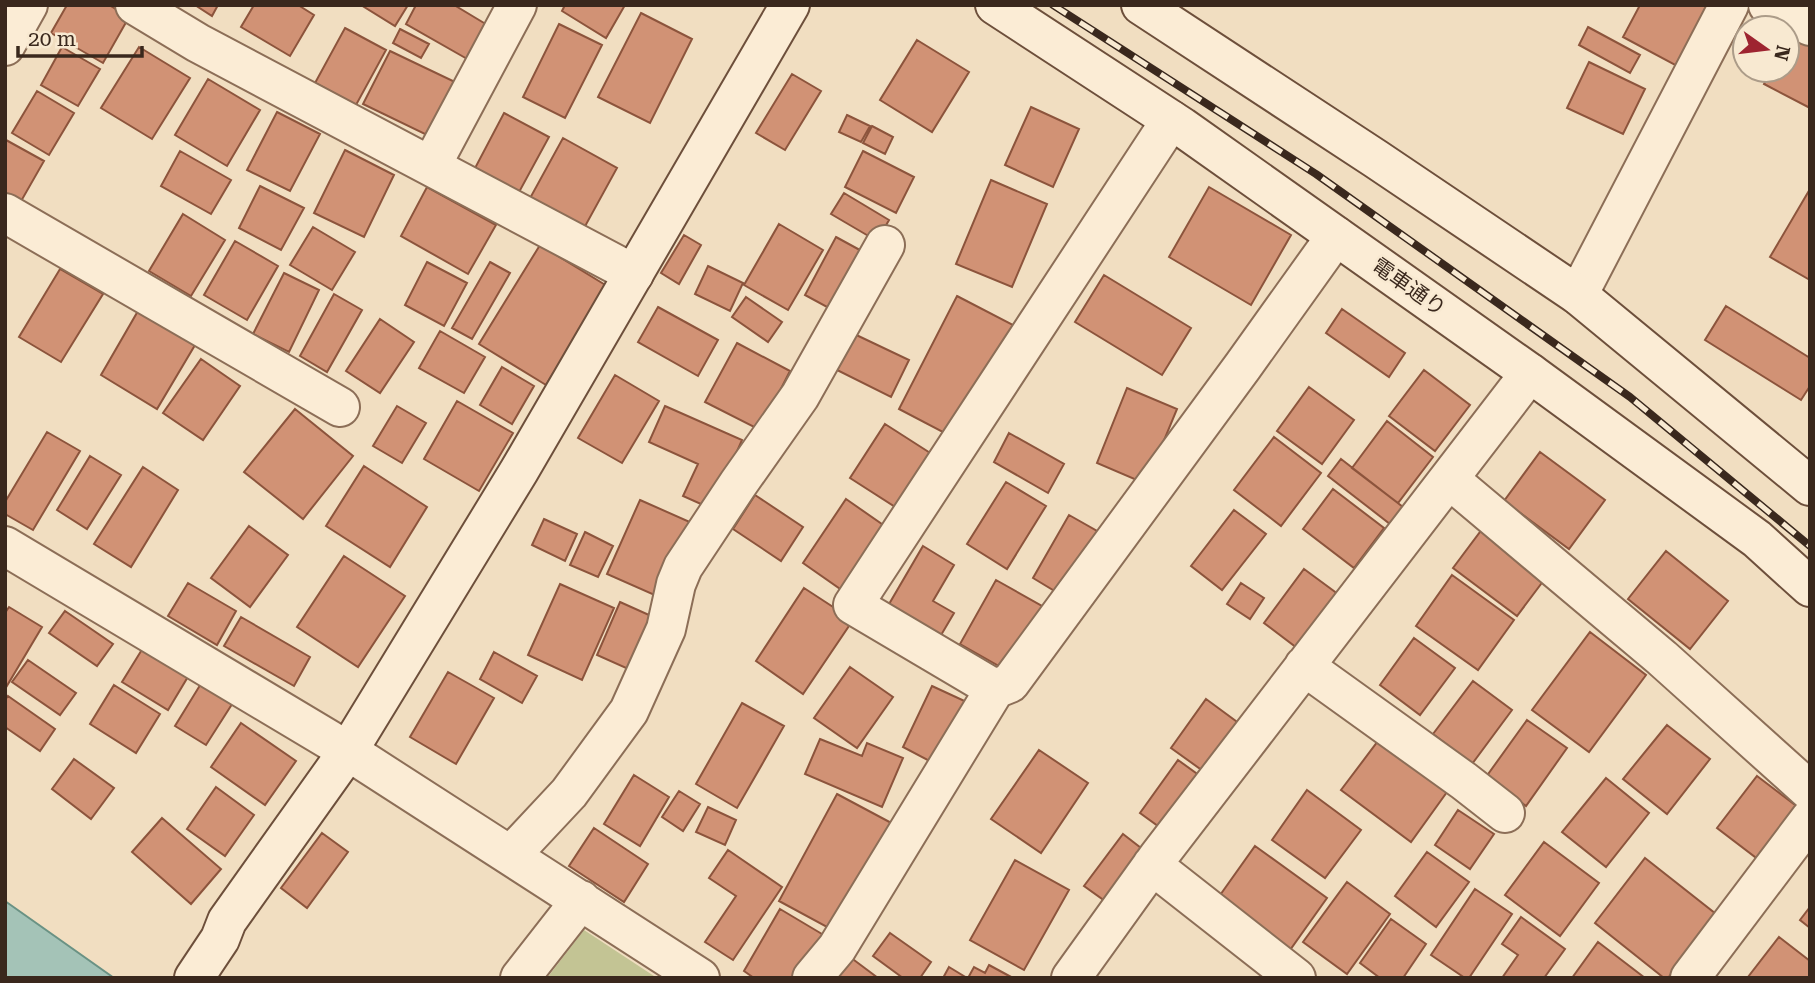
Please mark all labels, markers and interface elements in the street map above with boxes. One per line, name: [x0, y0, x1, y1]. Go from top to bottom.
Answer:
scale bar: [18, 14, 142, 58]
north arrow: [1731, 14, 1801, 84]
text: 20 m: [28, 27, 76, 51]
text: N: [1769, 43, 1795, 63]
street label: 電車通り: [1368, 253, 1450, 321]

